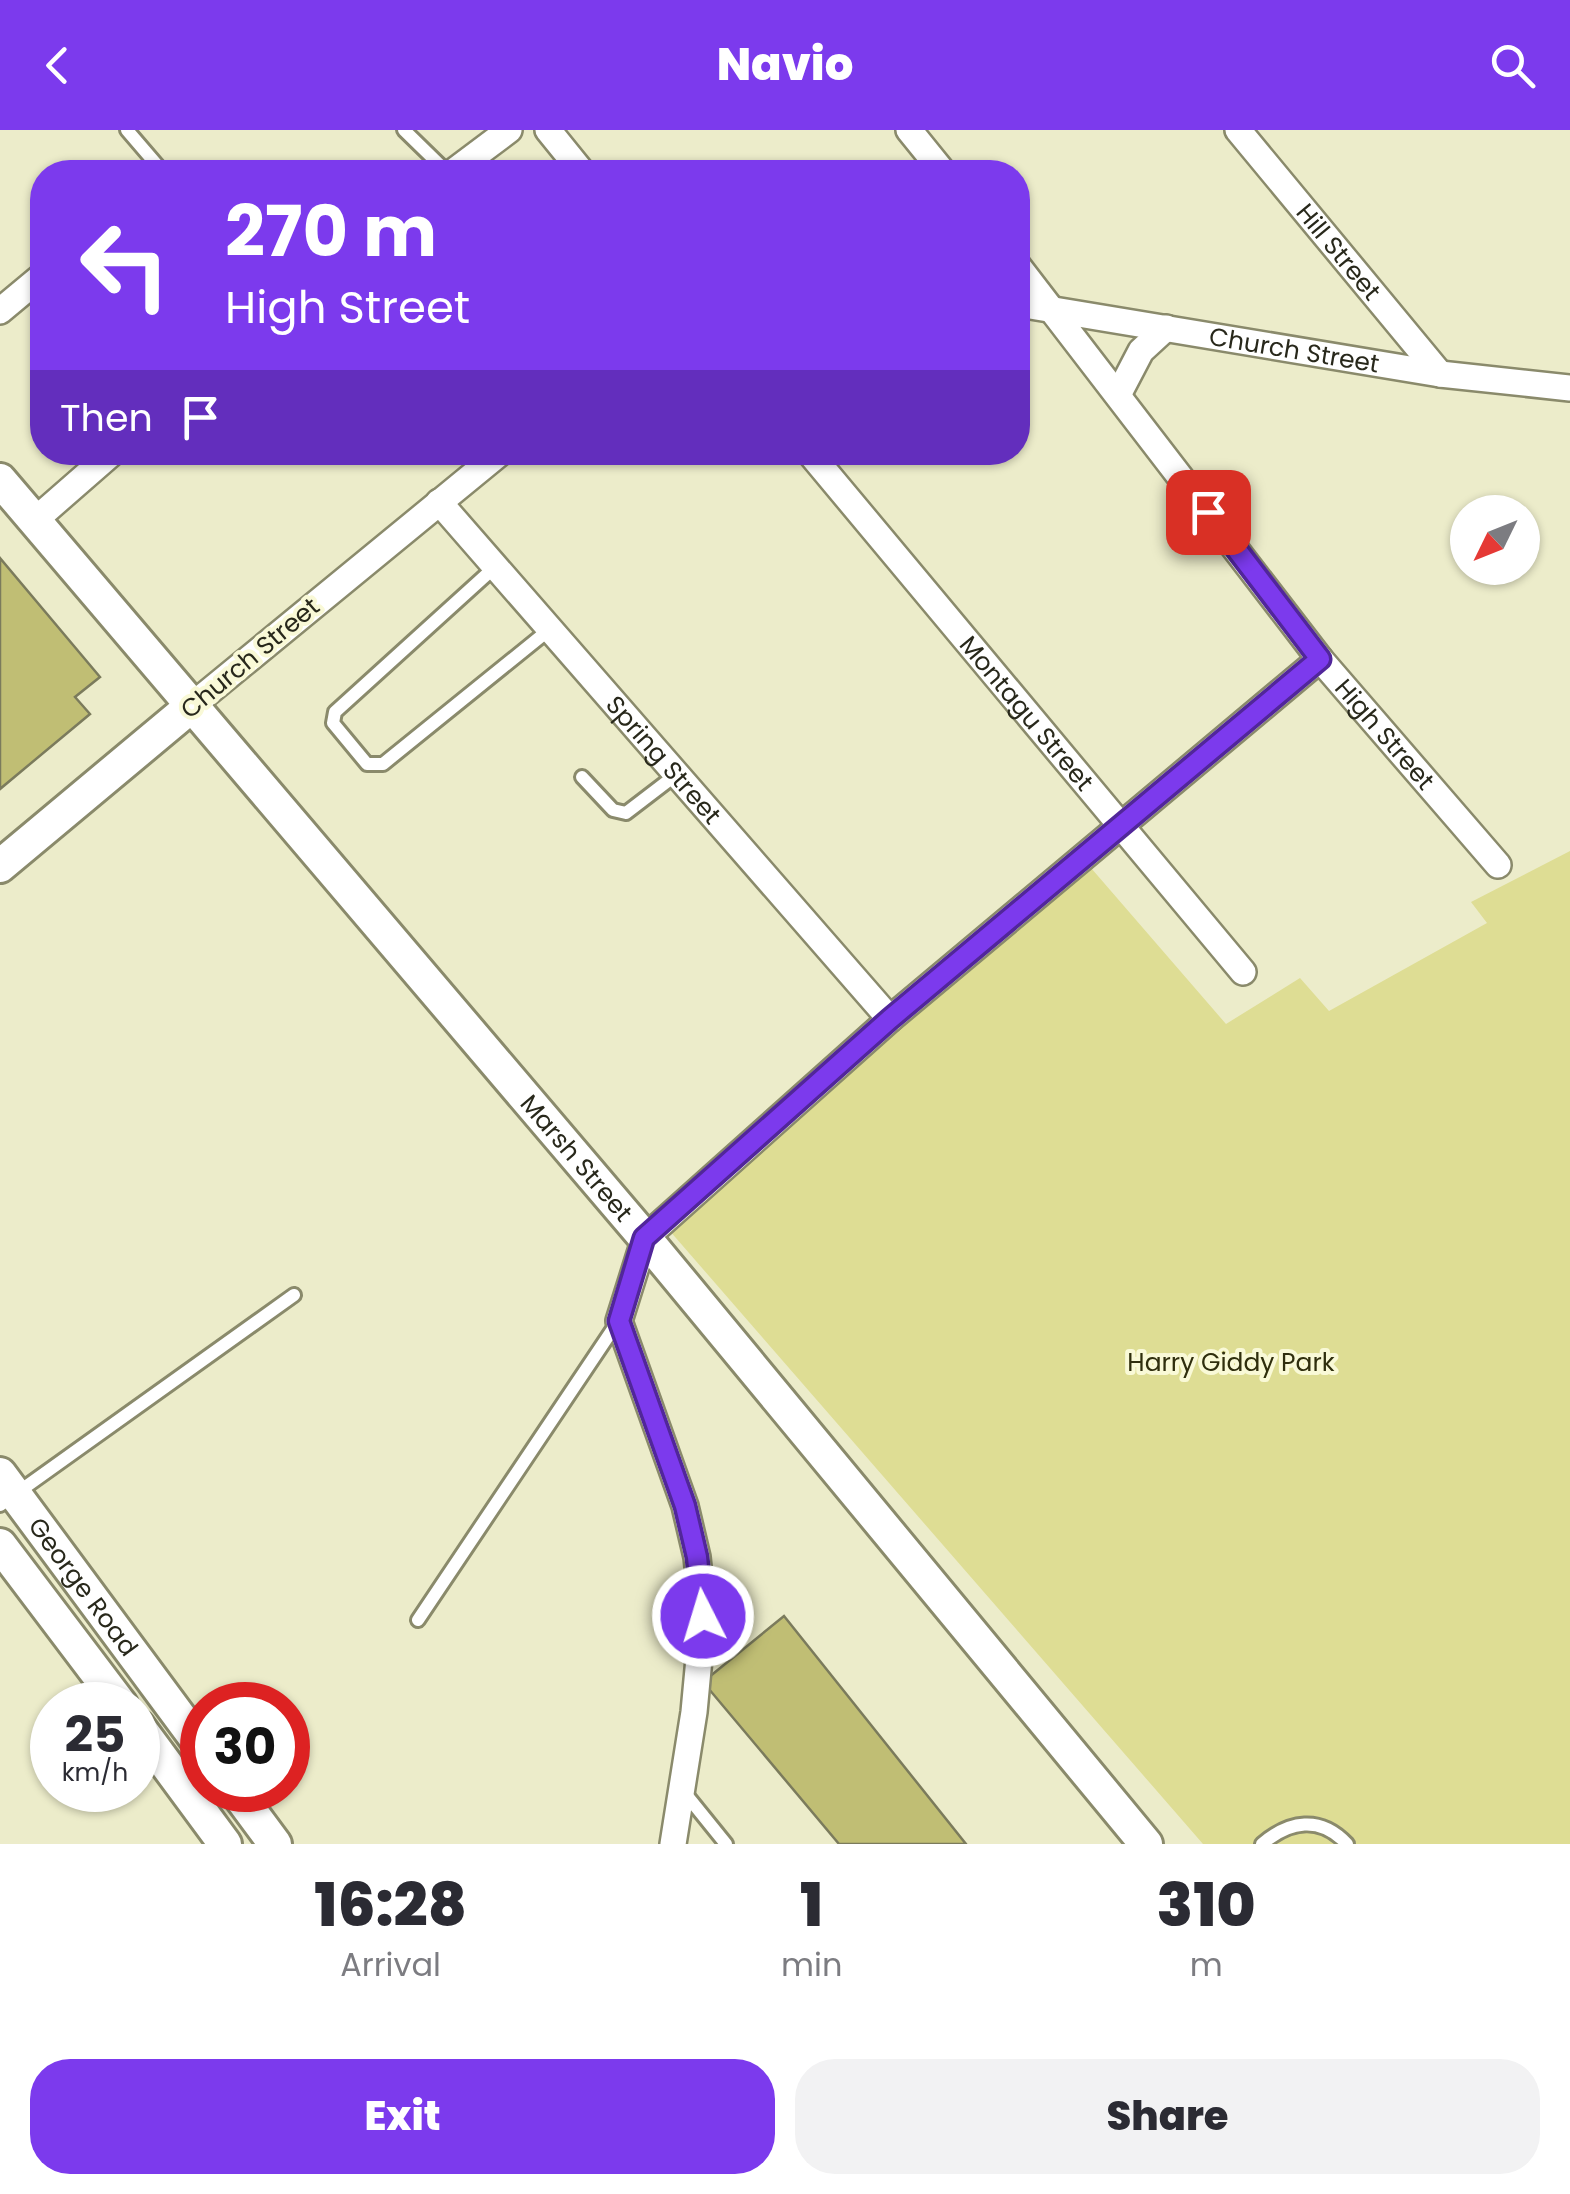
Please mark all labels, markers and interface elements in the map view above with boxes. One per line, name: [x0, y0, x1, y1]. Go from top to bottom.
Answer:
text: Navio: [717, 33, 853, 96]
icon: back: [30, 38, 85, 93]
icon: search: [1485, 38, 1540, 93]
text: 270 m: [225, 182, 437, 281]
street label: Hill Street: [1288, 196, 1389, 307]
icon: left: [60, 200, 190, 330]
text: High Street: [225, 276, 470, 339]
street label: Church Street: [1207, 318, 1382, 381]
icon: arrive: [173, 390, 228, 445]
text: Then: [60, 391, 153, 444]
pin: [1166, 470, 1251, 555]
icon: arrive: [1181, 485, 1236, 540]
north arrow: [1450, 495, 1540, 585]
map controls: [1450, 495, 1540, 585]
street label: Church Street: [173, 589, 327, 727]
street label: Montagu Street: [952, 628, 1102, 798]
street label: High Street: [1327, 671, 1443, 797]
street label: Spring Street: [598, 688, 730, 831]
street label: Marsh Street: [513, 1087, 641, 1229]
park label: Harry Giddy Park: [1127, 1345, 1335, 1380]
street label: George Road: [20, 1510, 146, 1663]
position arrow: [651, 1564, 755, 1668]
speed limit sign: 30: [180, 1682, 310, 1812]
text: 25: [64, 1699, 126, 1770]
text: km/h: [62, 1755, 128, 1790]
text: 16:28: [314, 1863, 467, 1947]
text: 1: [800, 1863, 823, 1947]
text: 310: [1157, 1863, 1256, 1947]
text: Arrival: [340, 1942, 441, 1987]
text: min: [781, 1942, 842, 1987]
text: m: [1190, 1942, 1223, 1987]
button: Exit: [30, 2059, 775, 2174]
button: Share: [795, 2059, 1540, 2174]

